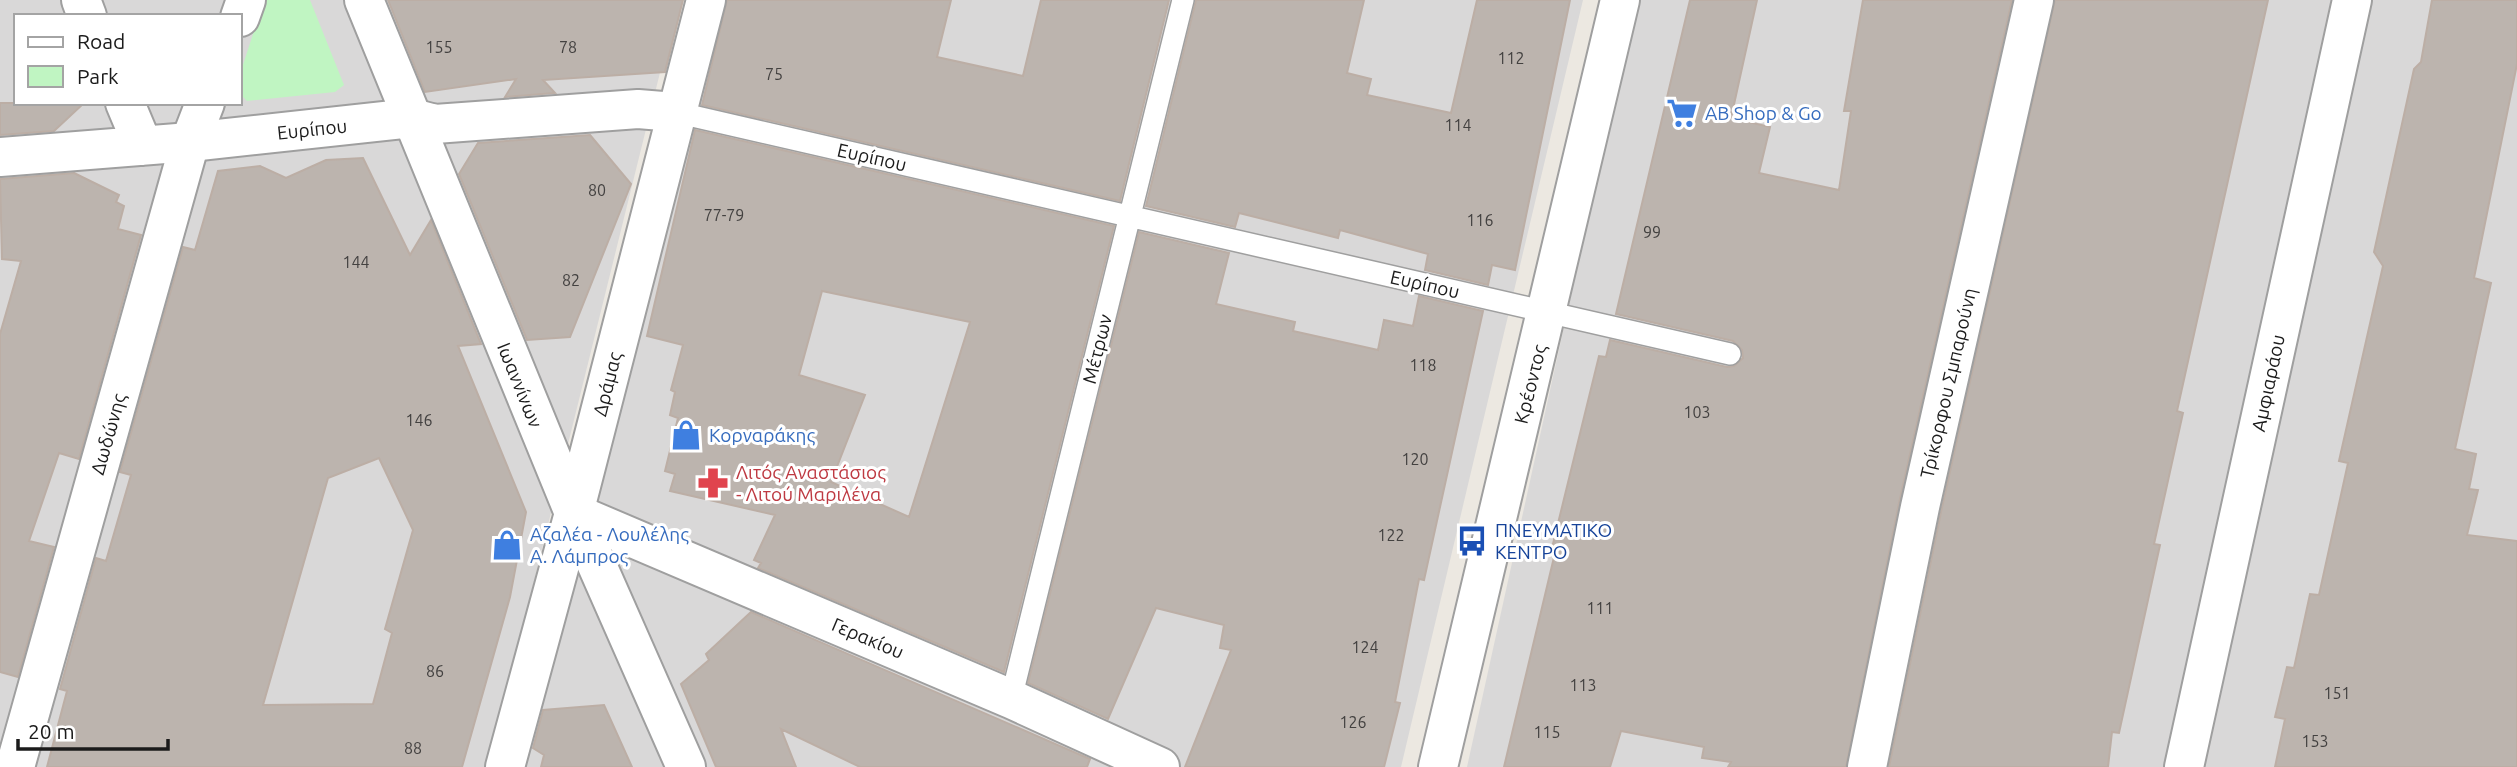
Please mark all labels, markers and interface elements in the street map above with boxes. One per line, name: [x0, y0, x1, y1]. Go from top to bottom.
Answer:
legend: [14, 14, 242, 105]
text: Road: [77, 29, 125, 53]
house number: 155: [425, 38, 453, 56]
house number: 78: [559, 38, 577, 56]
house number: 112: [1497, 49, 1525, 67]
text: Park: [77, 64, 119, 88]
house number: 75: [765, 65, 783, 83]
supermarket icon: ΑΒ Shop & Go: [1665, 96, 1699, 130]
place label: ΑΒ Shop & Go: [1705, 102, 1822, 124]
street label: Ευρίπου: [276, 114, 348, 144]
house number: 114: [1444, 116, 1472, 134]
street label: Ευρίπου: [835, 138, 909, 176]
house number: 80: [588, 181, 606, 199]
house number: 77-79: [704, 206, 744, 224]
house number: 116: [1466, 211, 1494, 229]
house number: 99: [1643, 223, 1661, 241]
house number: 144: [342, 253, 370, 271]
street label: Ευρίπου: [1388, 265, 1462, 303]
house number: 82: [562, 271, 580, 289]
street label: Τρίκορφου Σμπαρούνη: [1915, 286, 1981, 480]
street label: Μέτρων: [1078, 312, 1116, 386]
street label: Αμφιαράου: [2247, 332, 2289, 434]
street label: Ιωαννίνων: [493, 339, 547, 431]
street label: Κρέοντος: [1510, 342, 1551, 426]
street label: Δράμας: [588, 349, 626, 419]
house number: 118: [1409, 356, 1437, 374]
street label: Δωδώνης: [86, 390, 130, 477]
house number: 103: [1683, 403, 1711, 421]
house number: 146: [405, 411, 433, 429]
shop icon: Κορναράκης: [669, 418, 703, 452]
place label: Κορναράκης: [709, 424, 815, 446]
house number: 120: [1401, 450, 1429, 468]
place label: Λιτός Αναστάσιος - Λιτού Μαριλένα: [736, 461, 886, 505]
pharmacy icon: Λιτός Αναστάσιος - Λιτού Μαριλένα: [696, 466, 730, 500]
place label: ΠΝΕΥΜΑΤΙΚΟ ΚΕΝΤΡΟ: [1495, 519, 1612, 563]
place label: Αζαλέα - Λουλέλης Α. Λάμπρος: [530, 523, 689, 567]
bus stop icon: ΠΝΕΥΜΑΤΙΚΟ ΚΕΝΤΡΟ: [1455, 524, 1489, 558]
house number: 122: [1377, 526, 1405, 544]
shop icon: Αζαλέα - Λουλέλης Α. Λάμπρος: [490, 528, 524, 562]
house number: 111: [1586, 599, 1614, 617]
street label: Γερακίου: [829, 613, 907, 663]
house number: 124: [1351, 638, 1379, 656]
house number: 86: [426, 662, 444, 680]
house number: 113: [1569, 676, 1597, 694]
house number: 151: [2323, 684, 2351, 702]
scale bar: [18, 708, 168, 752]
house number: 126: [1339, 713, 1367, 731]
text: 20 m: [28, 719, 75, 743]
house number: 115: [1533, 723, 1561, 741]
house number: 153: [2301, 732, 2329, 750]
house number: 88: [404, 739, 422, 757]

